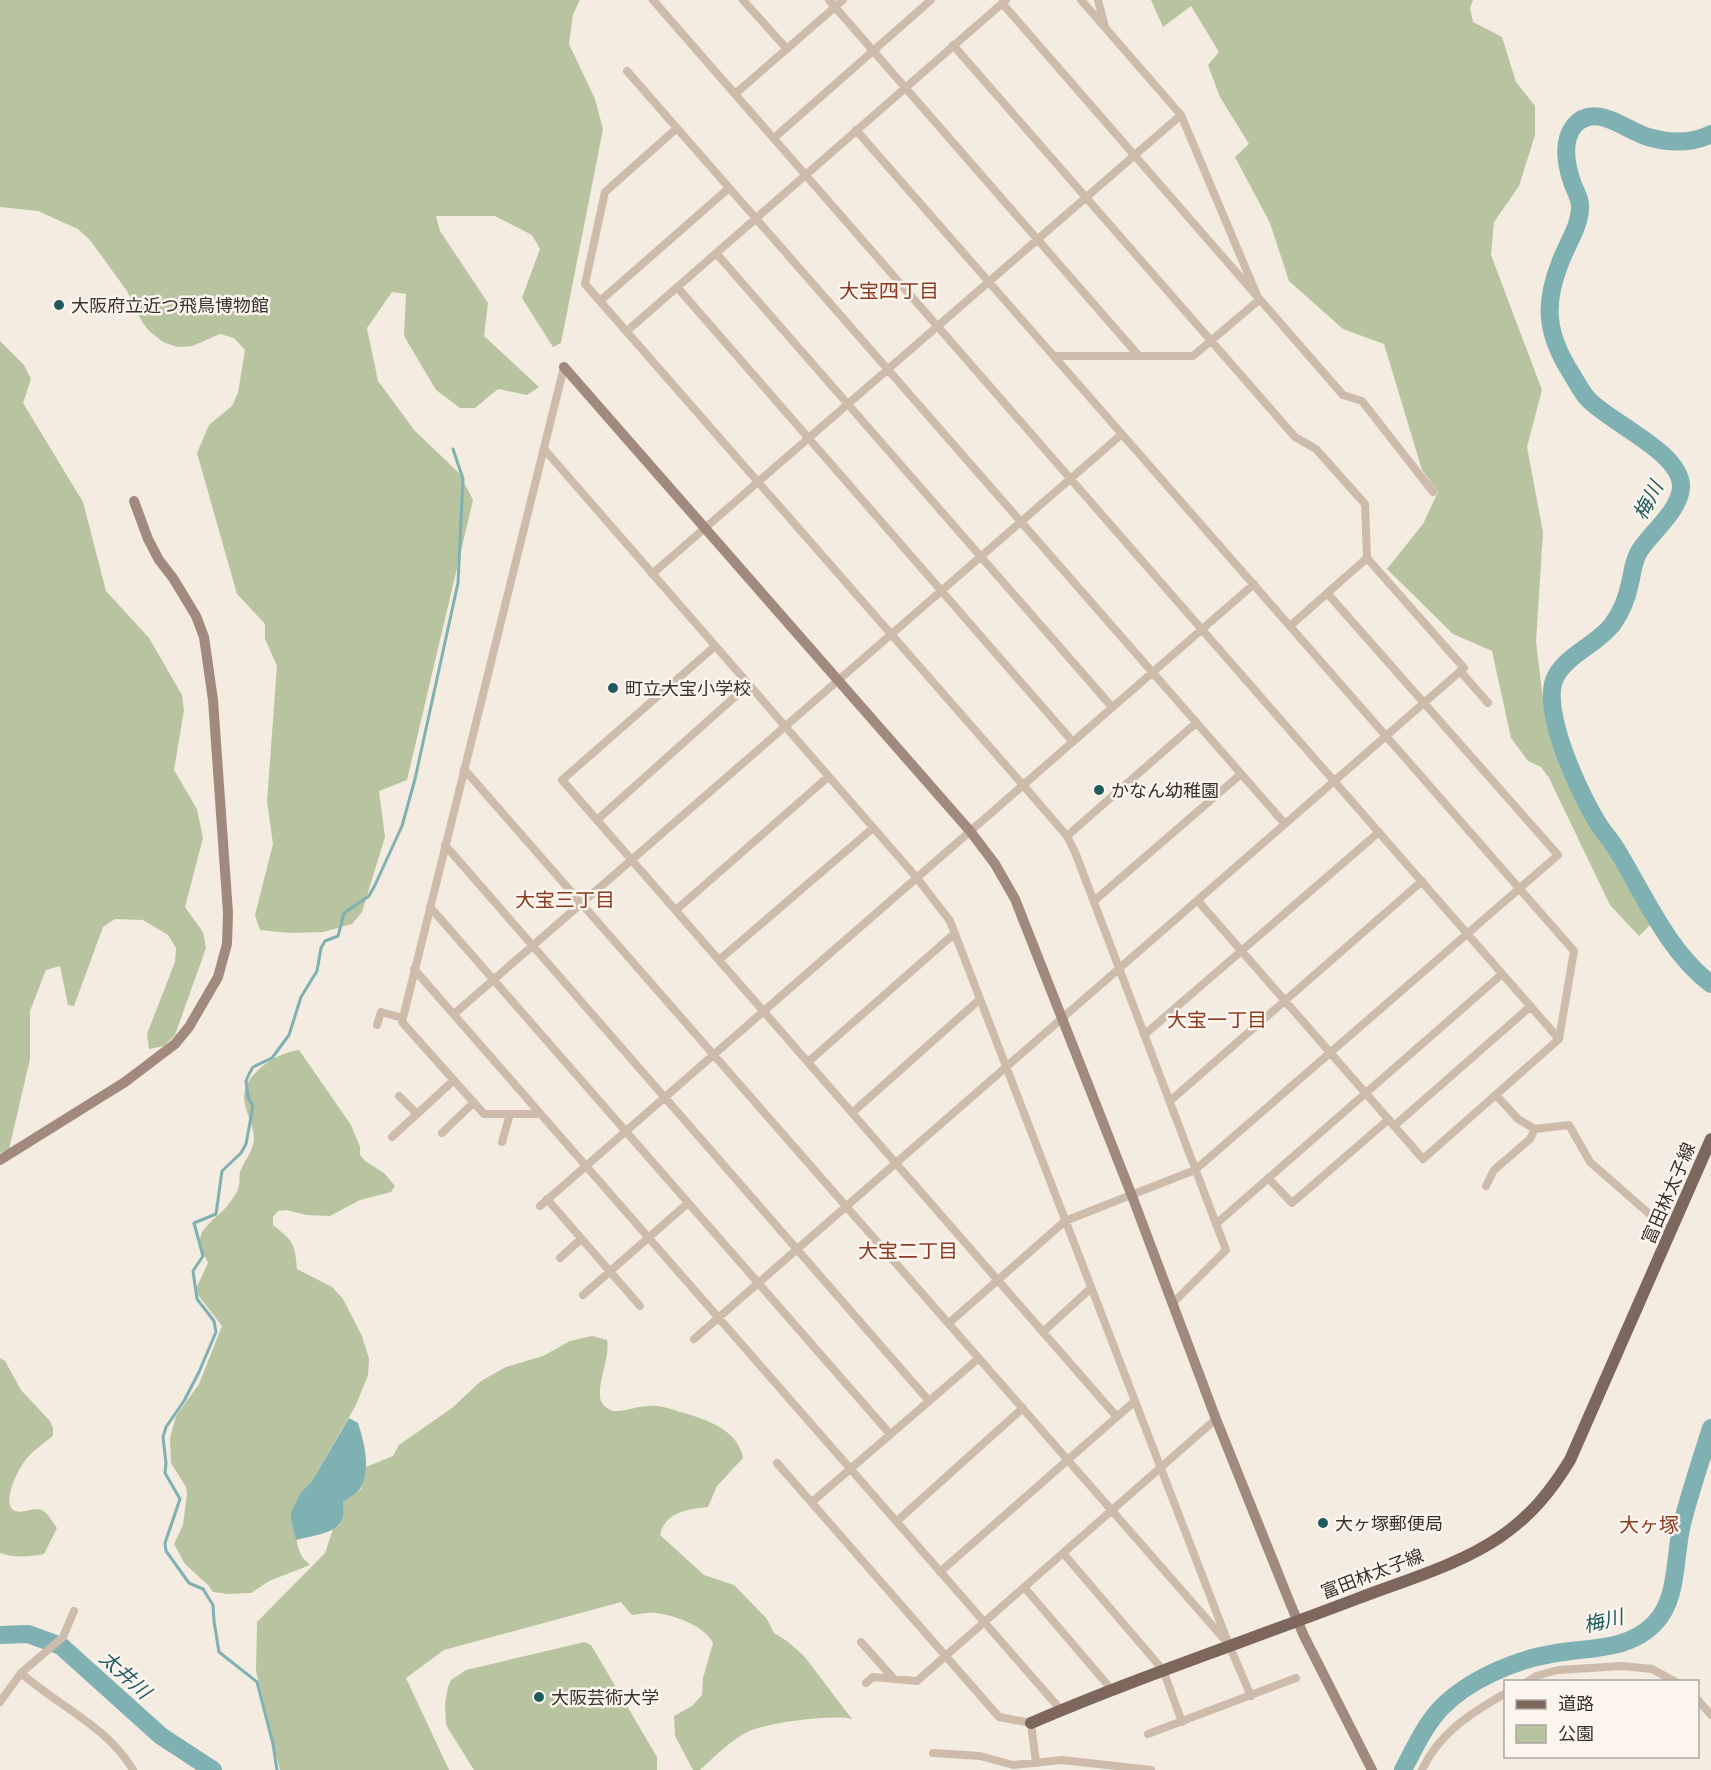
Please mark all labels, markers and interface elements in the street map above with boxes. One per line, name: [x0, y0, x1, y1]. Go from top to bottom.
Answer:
district label: 大宝四丁目: [839, 278, 939, 302]
place label: 大阪府立近つ飛鳥博物館: [71, 294, 269, 316]
marker: 大阪府立近つ飛鳥博物館: [52, 298, 66, 312]
water label: 梅川: [1627, 475, 1668, 523]
place label: 町立大宝小学校: [625, 677, 751, 699]
marker: 町立大宝小学校: [606, 681, 620, 695]
place label: かなん幼稚園: [1111, 779, 1219, 801]
marker: かなん幼稚園: [1092, 783, 1106, 797]
district label: 大宝三丁目: [515, 887, 615, 911]
district label: 大宝一丁目: [1167, 1007, 1267, 1031]
street label: 富田林太子線: [1637, 1139, 1699, 1247]
district label: 大宝二丁目: [858, 1238, 958, 1262]
place label: 大ヶ塚郵便局: [1335, 1512, 1443, 1534]
district label: 大ヶ塚: [1619, 1512, 1679, 1536]
marker: 大ヶ塚郵便局: [1316, 1516, 1330, 1530]
street label: 富田林太子線: [1318, 1543, 1426, 1603]
water label: 梅川: [1581, 1603, 1627, 1636]
water label: 太井川: [96, 1645, 158, 1704]
legend: [1504, 1680, 1699, 1758]
place label: 大阪芸術大学: [551, 1686, 659, 1708]
marker: 大阪芸術大学: [532, 1690, 546, 1704]
text: 道路: [1558, 1692, 1594, 1714]
text: 公園: [1558, 1722, 1594, 1744]

